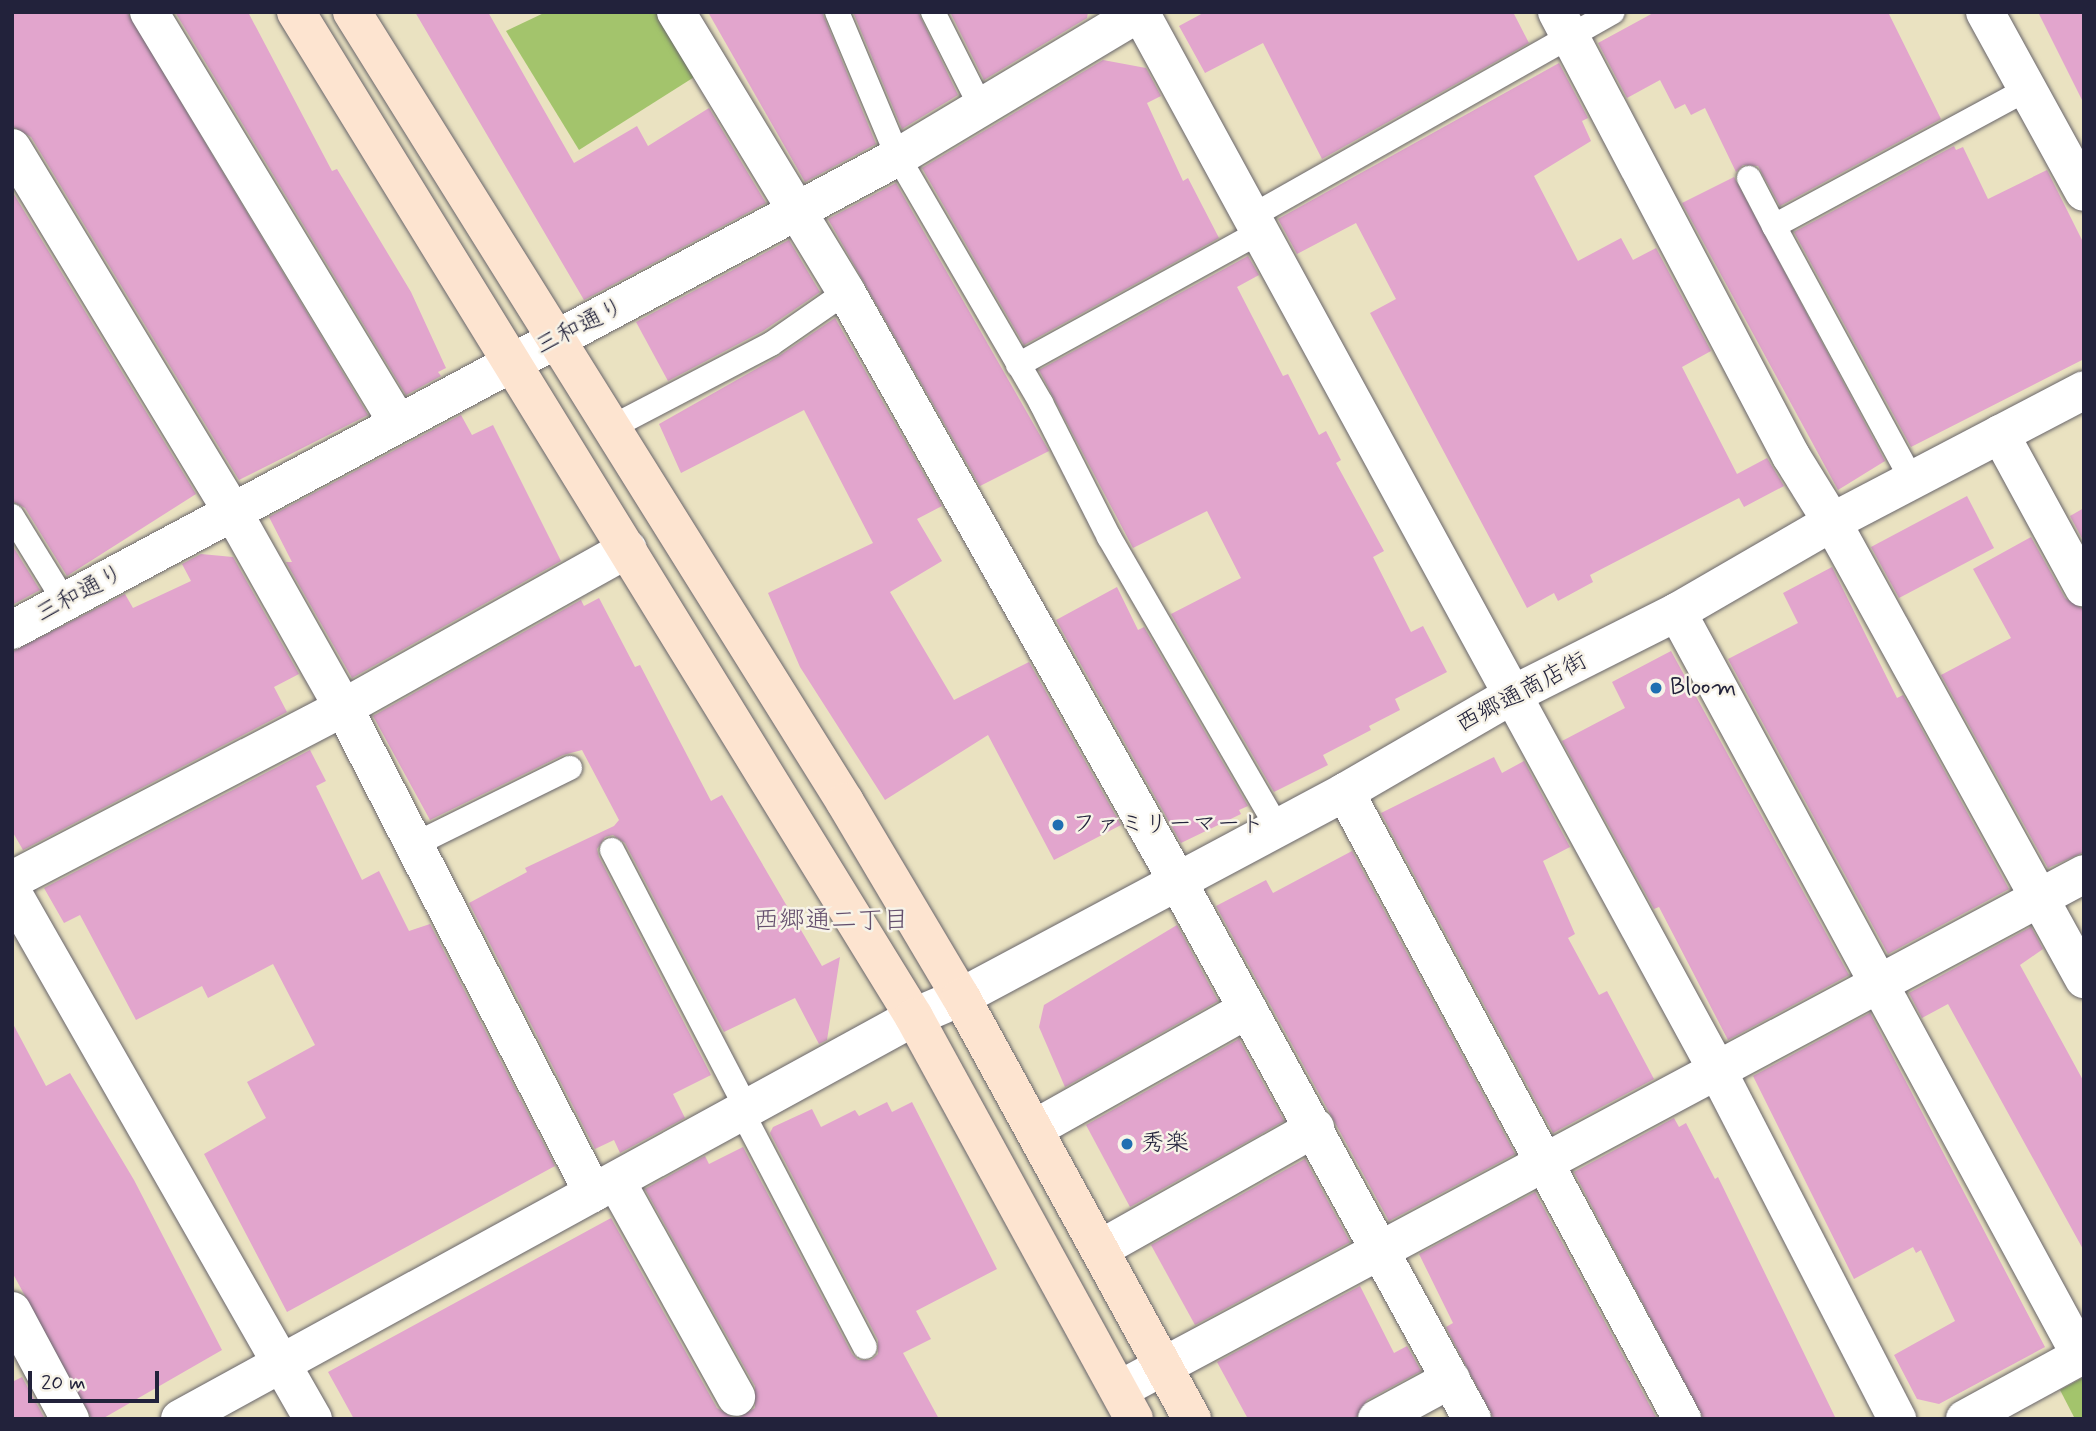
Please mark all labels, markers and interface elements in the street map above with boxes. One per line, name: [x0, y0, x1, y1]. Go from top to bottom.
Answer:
street label: 三和通り: [531, 292, 629, 362]
street label: 三和通り: [31, 559, 129, 629]
street label: 西郷通商店街: [1452, 646, 1592, 740]
place label: Bloom: [1670, 674, 1736, 702]
marker: Bloom: [1648, 680, 1664, 696]
place label: ファミリーマート: [1072, 811, 1264, 839]
marker: ファミリーマート: [1050, 817, 1066, 833]
district label: 西郷通二丁目: [753, 906, 909, 938]
place label: 秀楽: [1141, 1130, 1189, 1158]
marker: 秀楽: [1119, 1136, 1135, 1152]
scale bar: [32, 1358, 163, 1402]
text: 20 m: [41, 1369, 86, 1397]

